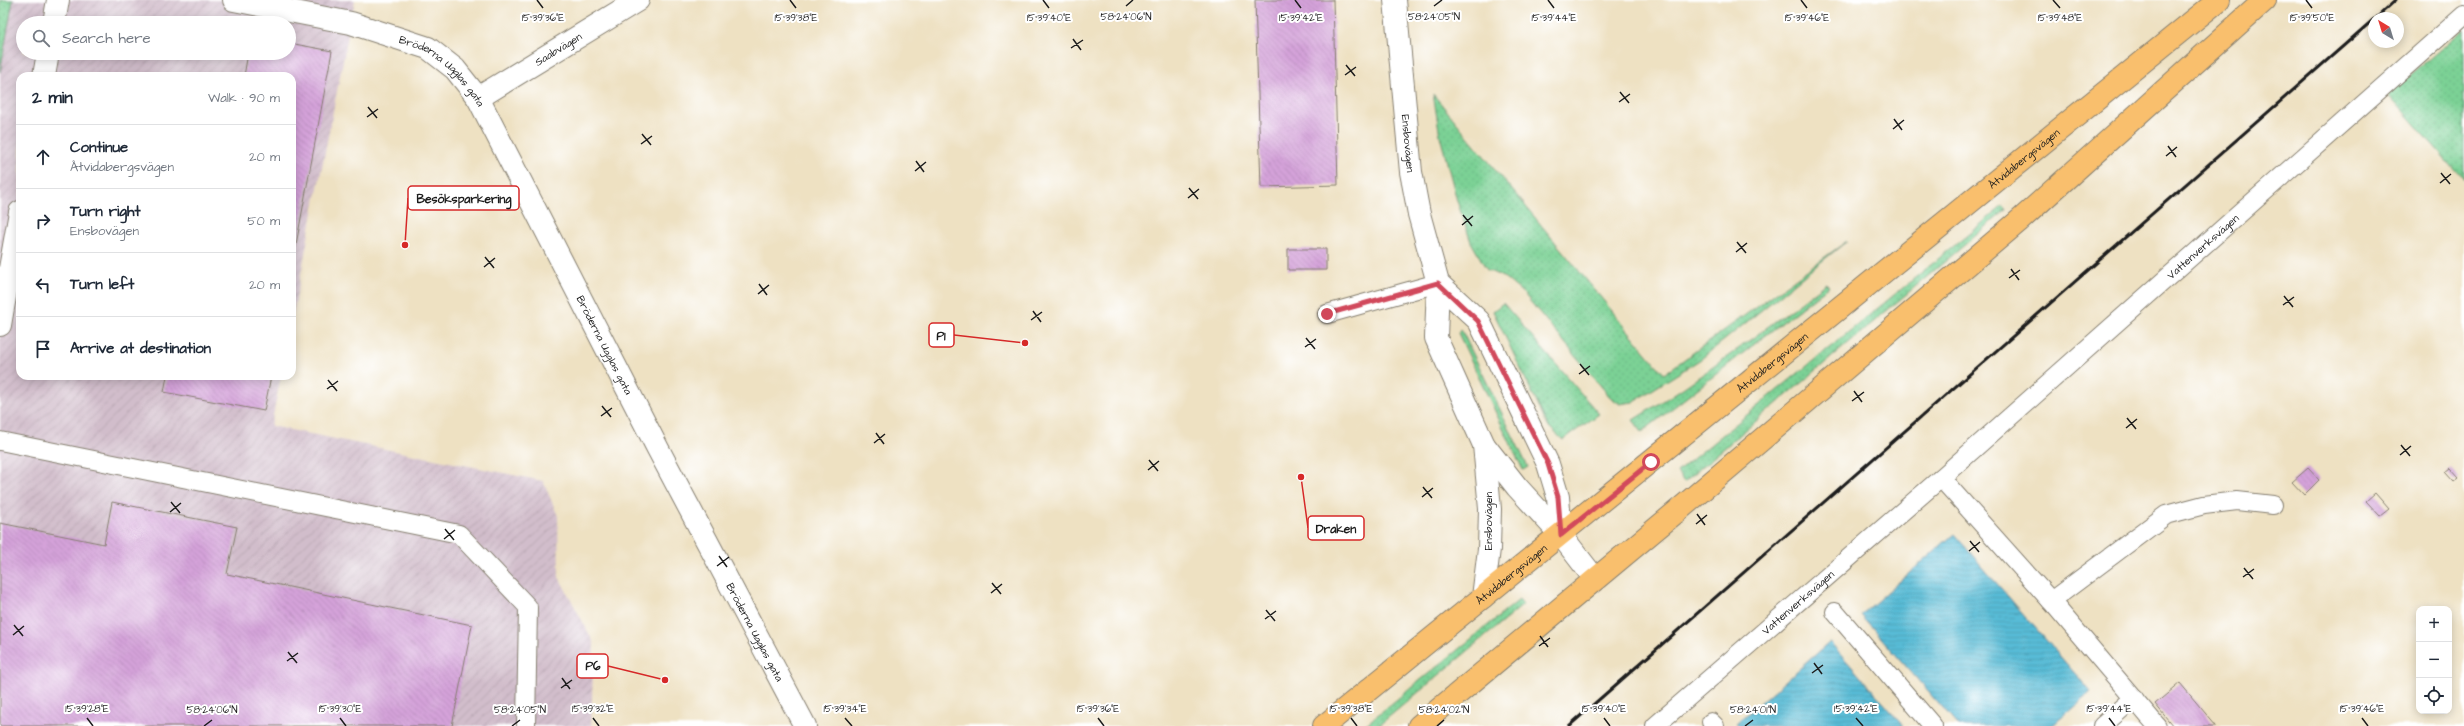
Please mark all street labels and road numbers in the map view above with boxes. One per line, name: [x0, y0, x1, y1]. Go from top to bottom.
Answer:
street label: Saabvägen: [532, 29, 585, 70]
street label: Bröderna Ugglas gata: [397, 32, 488, 109]
street label: Ensbovägen: [1398, 114, 1418, 174]
street label: Åtvidabergsvägen: [1985, 125, 2063, 192]
street label: Vattenverksvägen: [2164, 211, 2243, 283]
street label: Bröderna Ugglas gata: [573, 293, 636, 398]
street label: Åtvidabergsvägen: [1734, 329, 1812, 396]
street label: Ensbovägen: [1481, 491, 1497, 550]
street label: Åtvidabergsvägen: [1473, 541, 1551, 608]
street label: Vattenverksvägen: [1759, 567, 1838, 638]
street label: Bröderna Ugglas gata: [722, 580, 787, 684]

